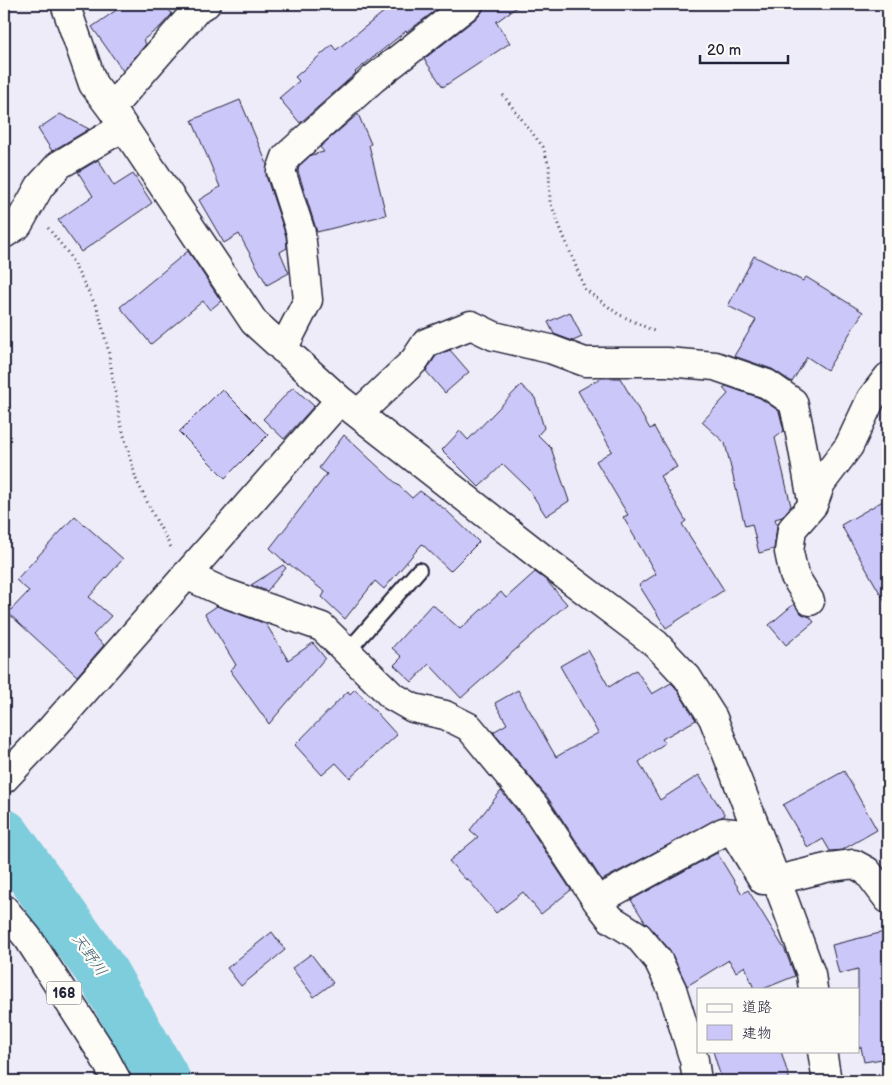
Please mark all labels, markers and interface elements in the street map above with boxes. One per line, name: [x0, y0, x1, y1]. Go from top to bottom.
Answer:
scale bar: [700, 32, 787, 64]
text: 20 m: [707, 41, 741, 60]
water label: 天野川: [67, 930, 111, 980]
road number: 168: [46, 981, 82, 1004]
legend: [697, 988, 860, 1052]
text: 道路: [742, 998, 772, 1017]
text: 建物: [742, 1024, 772, 1043]

